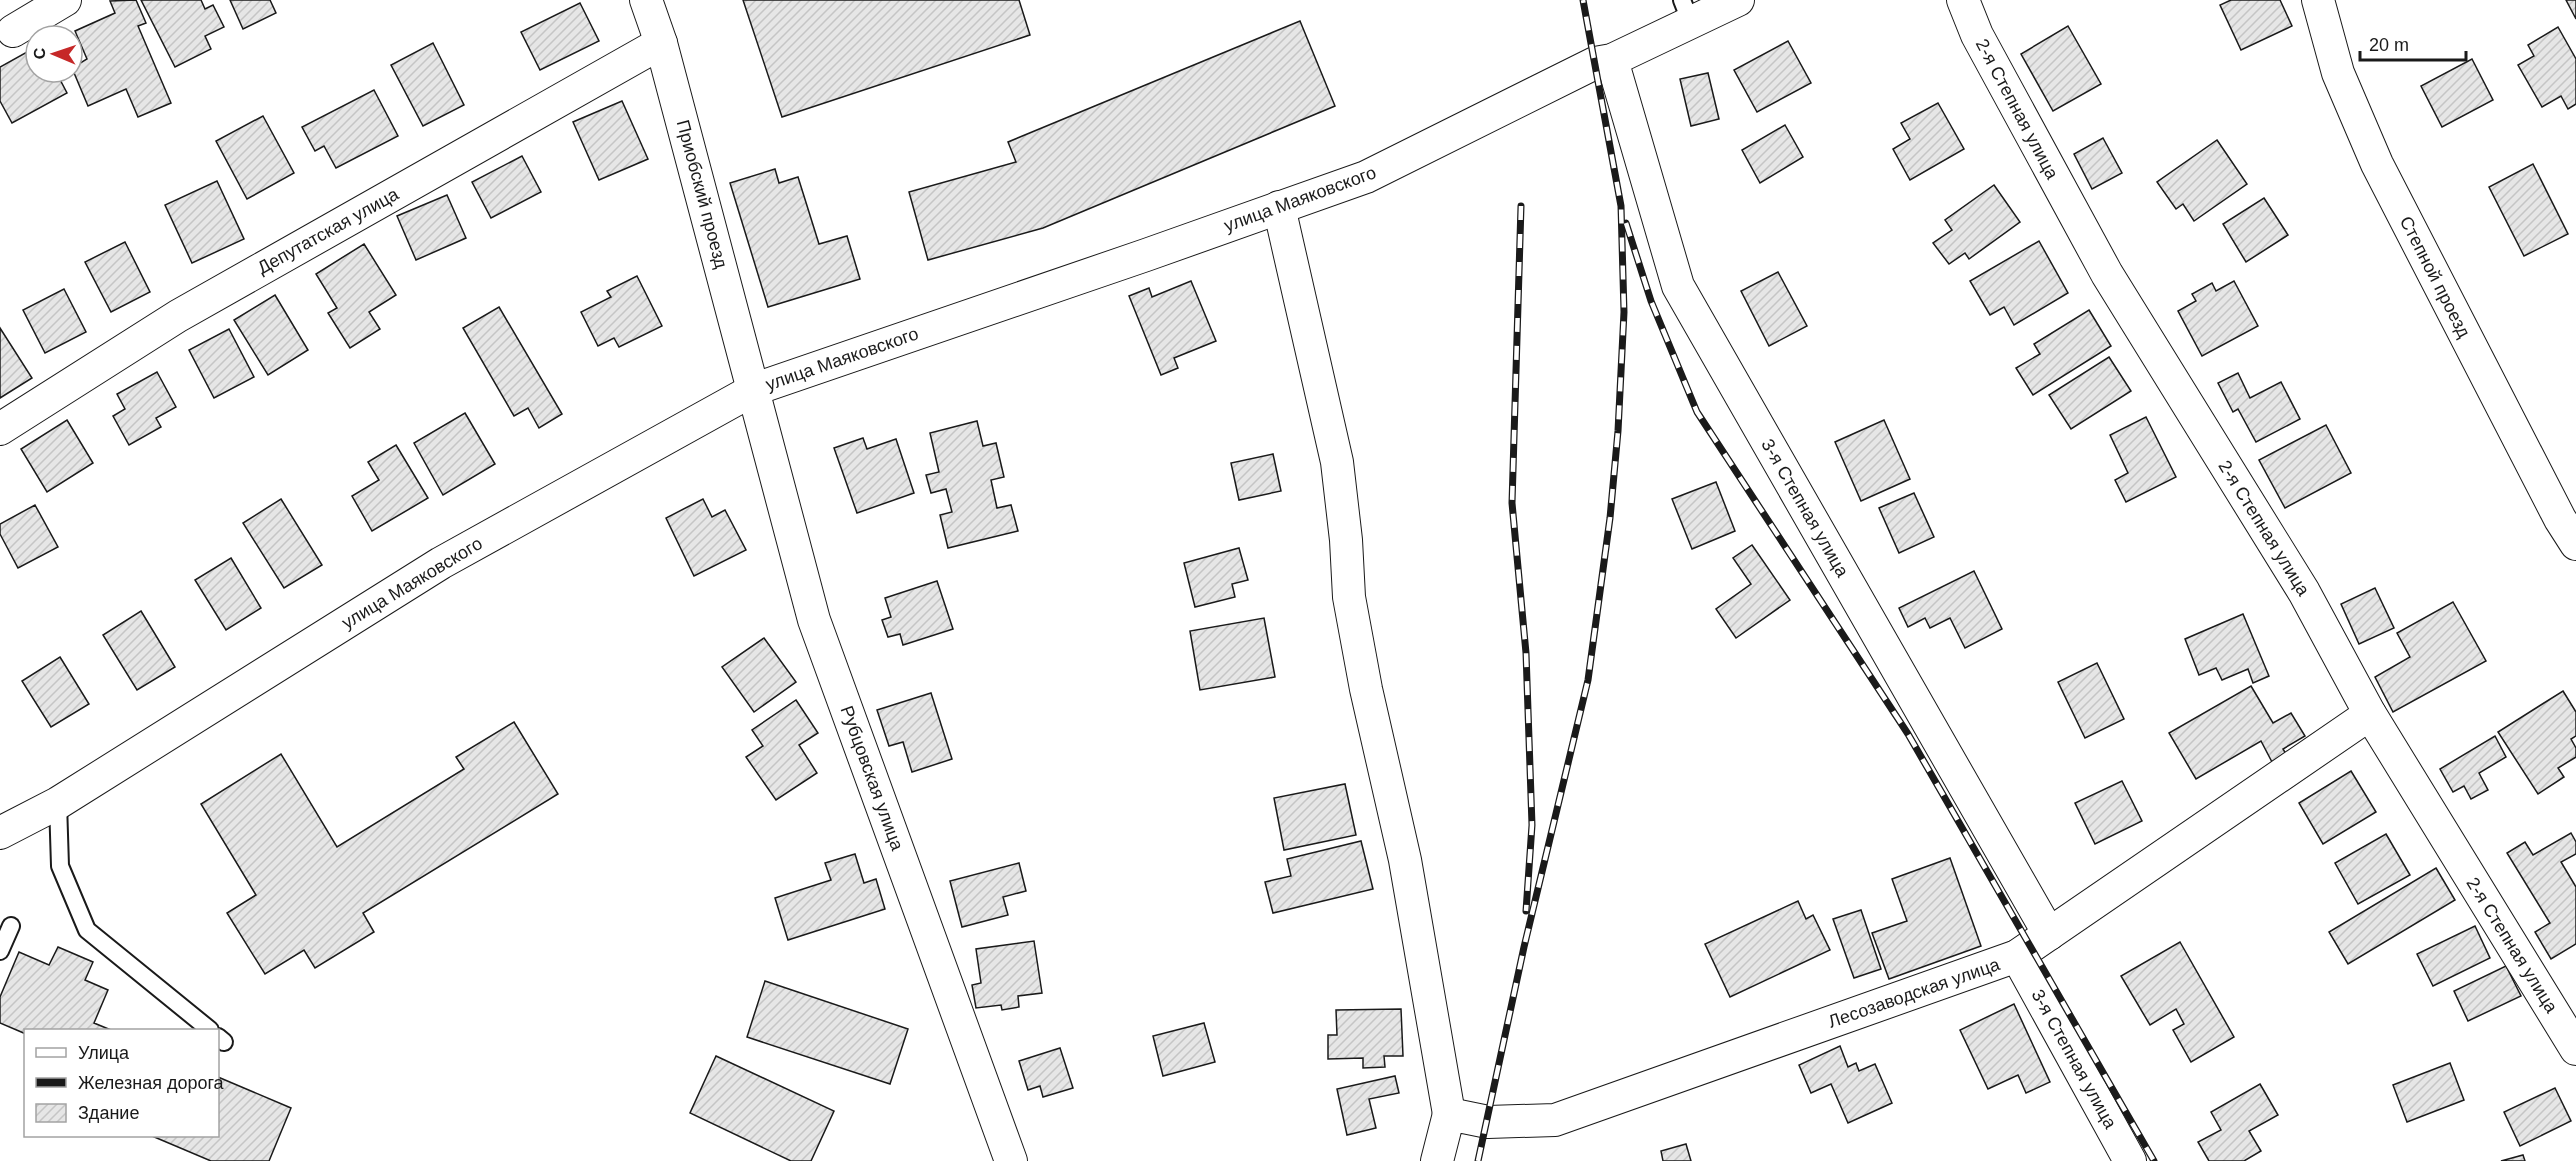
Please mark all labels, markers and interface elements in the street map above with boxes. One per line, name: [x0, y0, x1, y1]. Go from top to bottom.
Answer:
north arrow: [24, 24, 84, 84]
scale bar: [2360, 24, 2466, 62]
text: 20 m: [2369, 35, 2409, 55]
street label: 2-я Степная улица: [1972, 36, 2063, 183]
text: С: [31, 47, 48, 60]
street label: Приобский проезд: [673, 118, 732, 271]
street label: улица Маяковского: [1221, 162, 1379, 236]
street label: Депутатская улица: [254, 183, 403, 278]
street label: Степной проезд: [2396, 213, 2474, 341]
street label: улица Маяковского: [763, 323, 921, 395]
street label: 3-я Степная улица: [1757, 436, 1853, 581]
street label: 2-я Степная улица: [2214, 457, 2314, 600]
street label: улица Маяковского: [338, 533, 486, 633]
street label: Рубцовская улица: [837, 703, 908, 854]
street label: 2-я Степная улица: [2462, 874, 2562, 1017]
street label: Лесозаводская улица: [1826, 954, 2003, 1032]
street label: 3-я Степная улица: [2028, 986, 2121, 1133]
legend: [24, 1029, 219, 1137]
text: Улица: [78, 1043, 130, 1063]
text: Железная дорога: [78, 1073, 225, 1093]
text: Здание: [78, 1103, 139, 1123]

